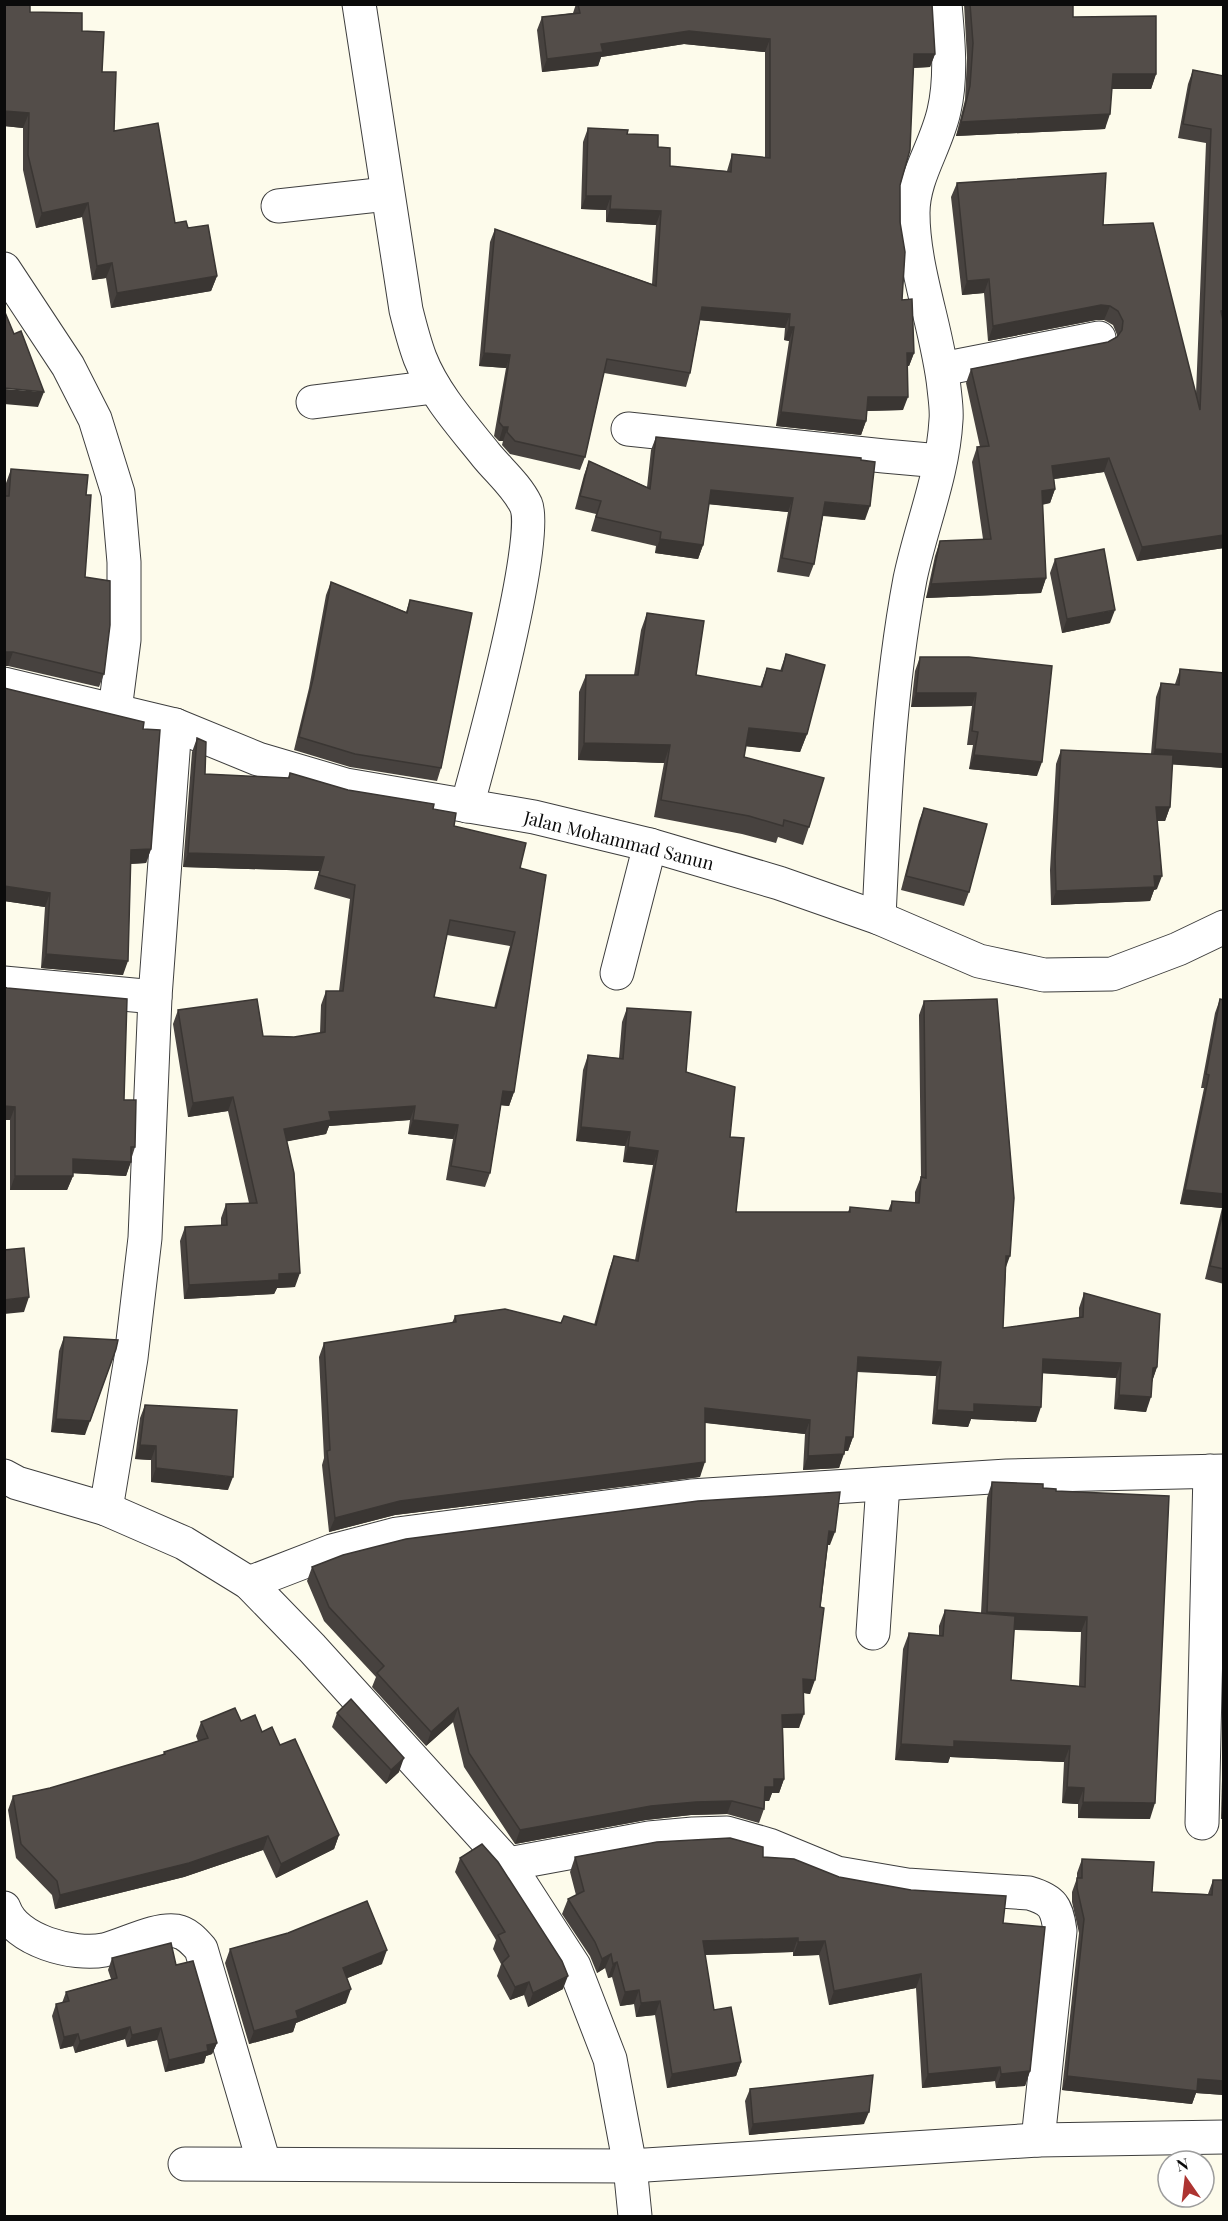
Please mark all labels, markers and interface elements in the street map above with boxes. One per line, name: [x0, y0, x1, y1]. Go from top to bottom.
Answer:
street label: Jalan Mohammad Sanun: [521, 805, 717, 875]
north arrow: [1156, 2149, 1216, 2209]
text: N: [1174, 2152, 1191, 2176]

